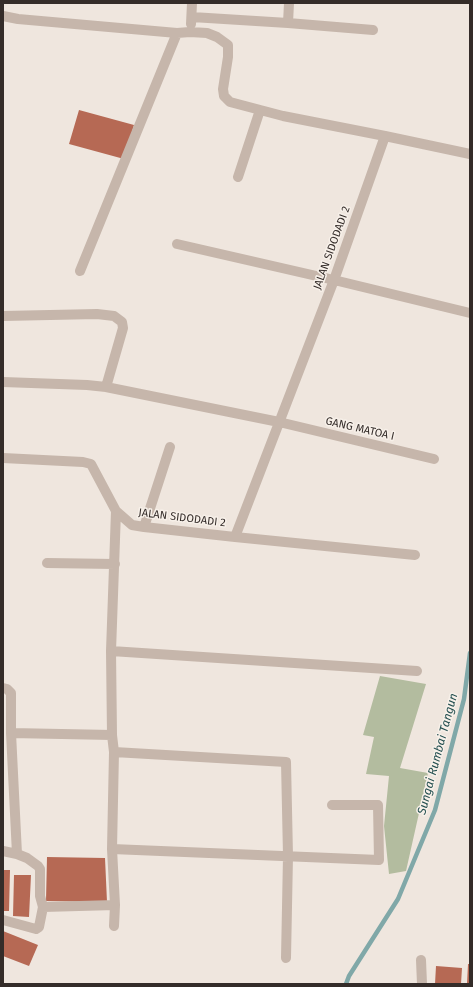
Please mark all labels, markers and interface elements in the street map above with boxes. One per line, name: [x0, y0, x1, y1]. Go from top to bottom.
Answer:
street label: JALAN SIDODADI 2: [311, 205, 353, 291]
street label: GANG MATOA I: [324, 415, 396, 443]
street label: JALAN SIDODADI 2: [138, 506, 226, 530]
water label: Sungai Rumbai Tangun: [415, 692, 461, 816]

